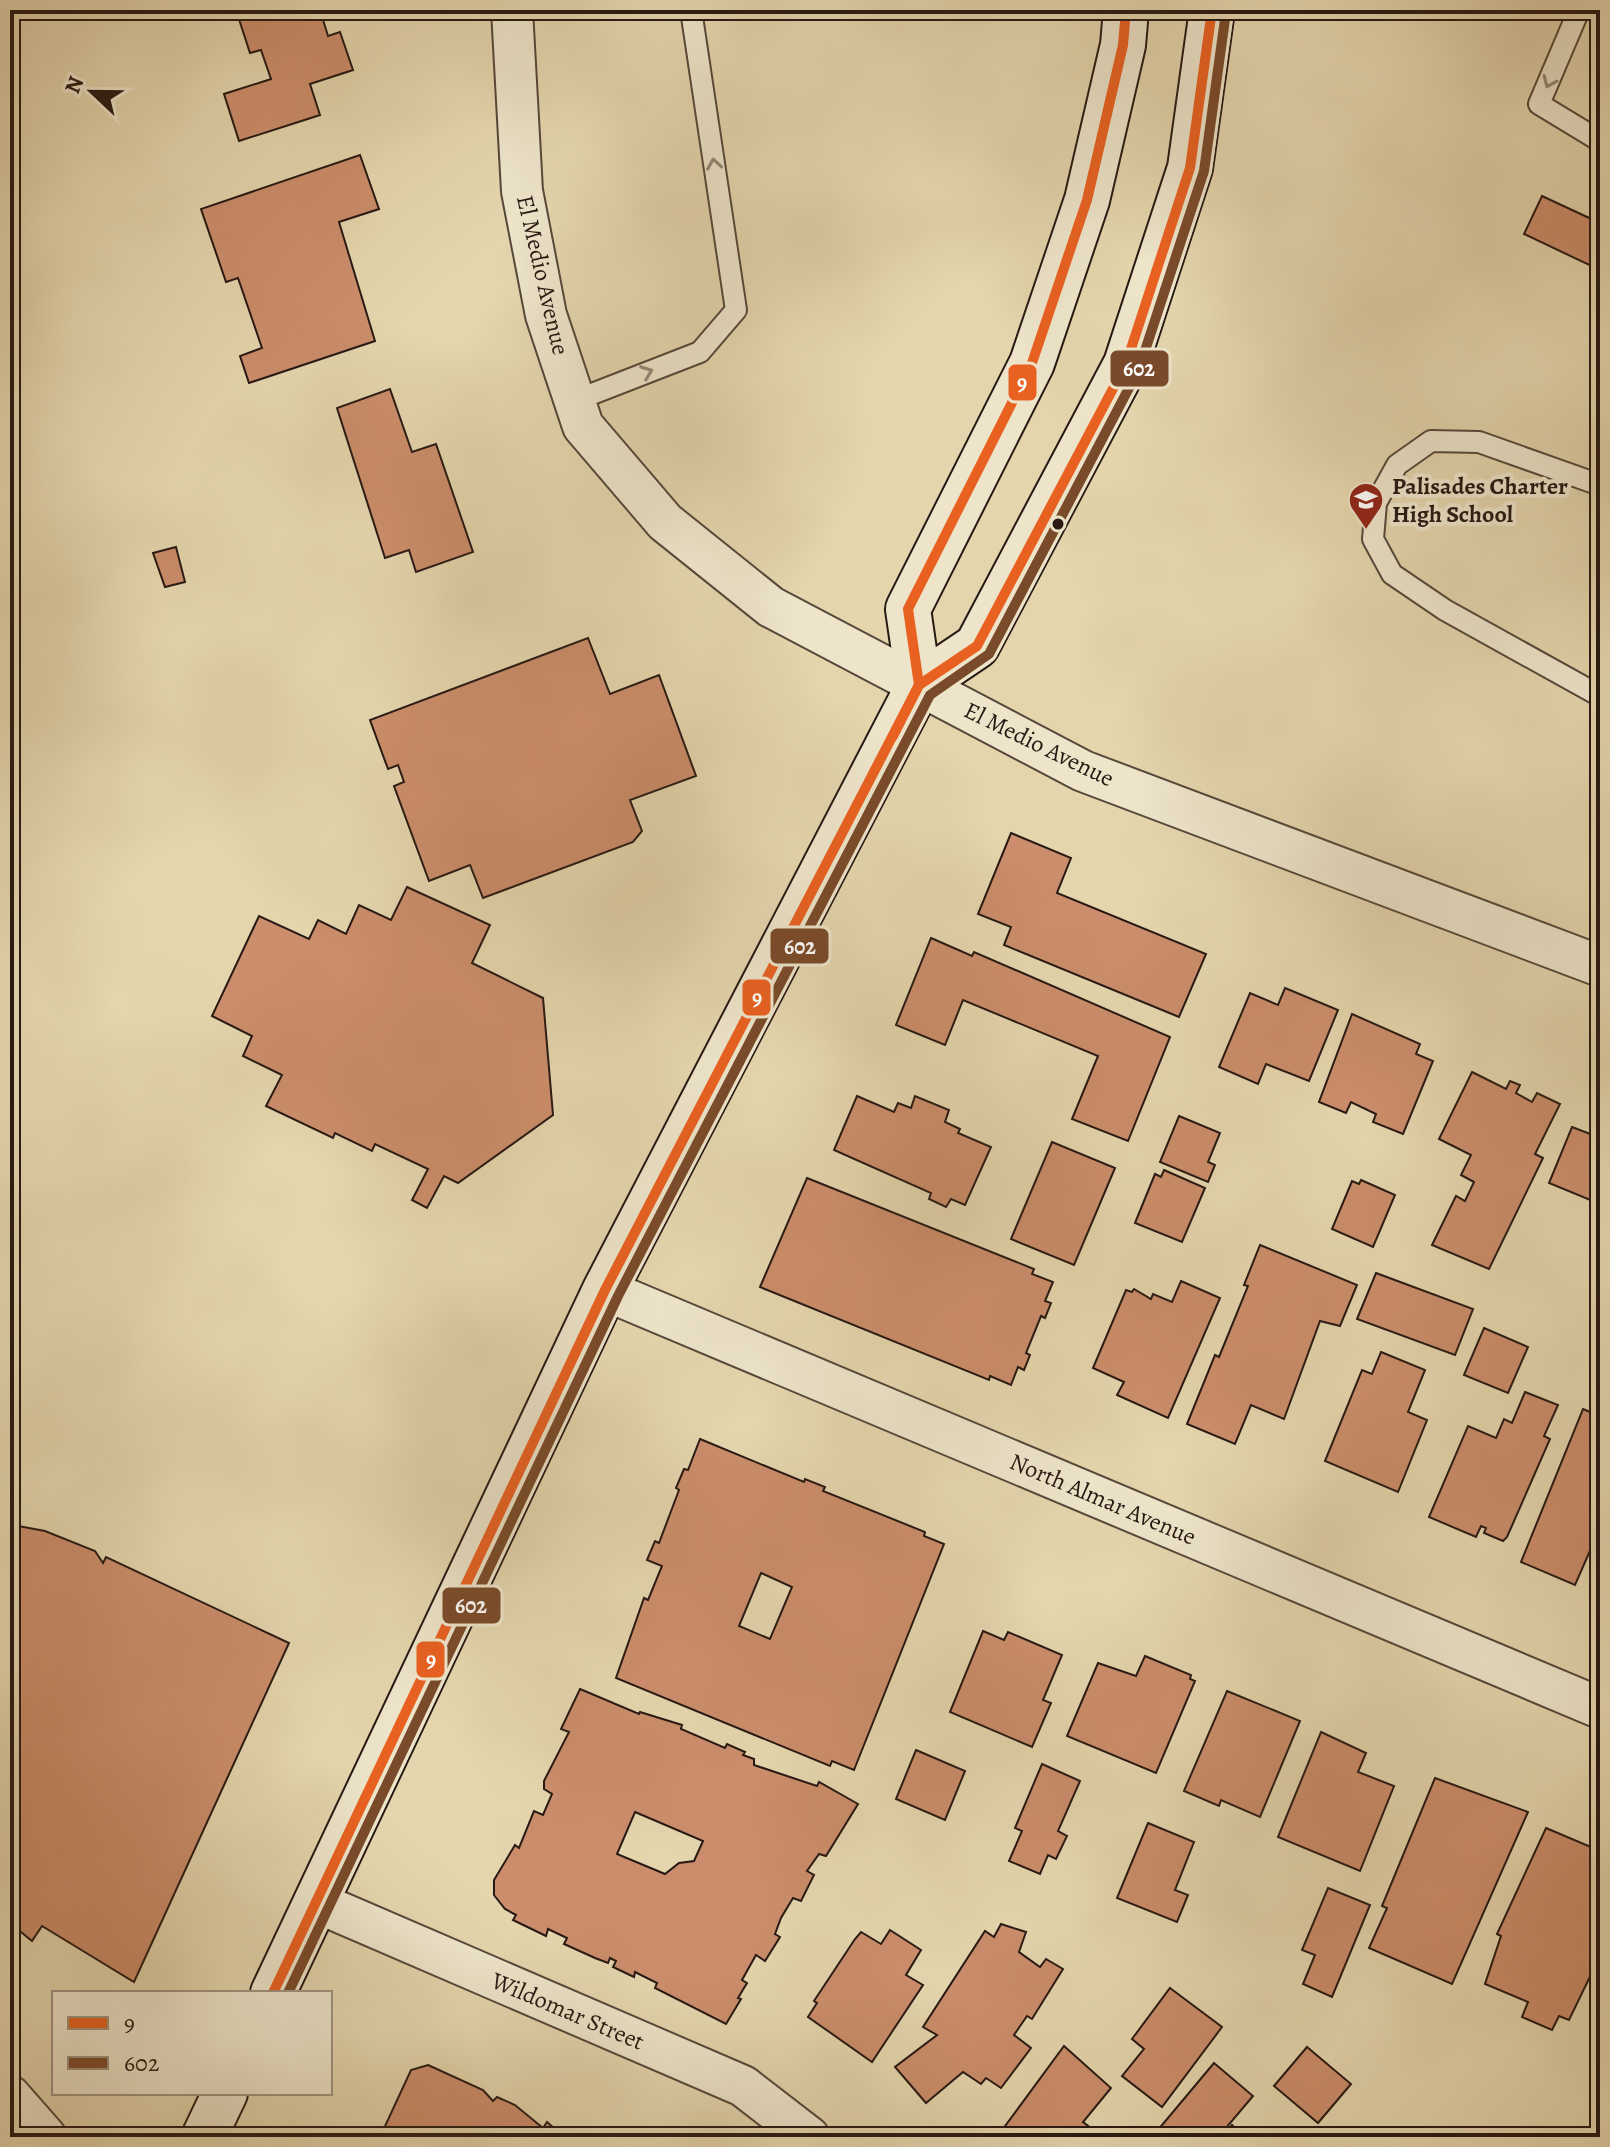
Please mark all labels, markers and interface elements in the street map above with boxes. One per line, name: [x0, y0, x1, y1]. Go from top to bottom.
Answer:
north arrow: [52, 52, 132, 132]
text: N: [57, 72, 91, 98]
one-way arrow: [1542, 74, 1558, 88]
one-way arrow: [706, 157, 723, 171]
street label: El Medio Avenue: [509, 192, 577, 358]
line badge: 602: [1109, 349, 1170, 388]
text: 602: [1123, 354, 1155, 384]
line badge: 9: [1007, 363, 1038, 402]
one-way arrow: [639, 365, 653, 382]
text: 9: [1017, 368, 1027, 398]
place label: Palisades Charter High School: [1392, 470, 1568, 530]
school or university icon: Palisades Charter High School: [1347, 481, 1385, 531]
unlabelled marker: [1050, 516, 1066, 532]
street label: El Medio Avenue: [959, 694, 1119, 794]
line badge: 602: [769, 927, 830, 965]
text: 602: [784, 932, 816, 962]
line badge: 9: [741, 978, 772, 1017]
text: 9: [752, 983, 762, 1013]
street label: North Almar Avenue: [1005, 1445, 1201, 1553]
line badge: 602: [441, 1586, 502, 1625]
text: 602: [455, 1591, 487, 1621]
line badge: 9: [415, 1640, 446, 1679]
text: 9: [426, 1645, 436, 1675]
street label: Wildomar Street: [486, 1964, 649, 2058]
legend: [52, 1991, 332, 2095]
text: 9: [124, 2007, 135, 2039]
text: 602: [124, 2047, 159, 2079]

